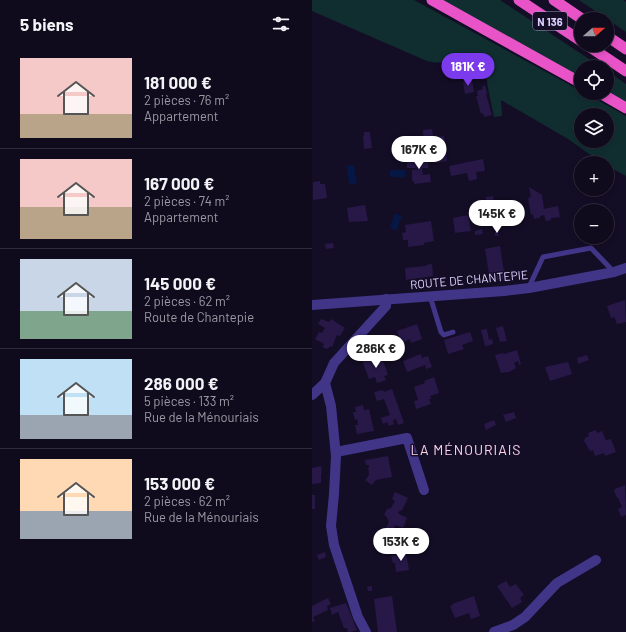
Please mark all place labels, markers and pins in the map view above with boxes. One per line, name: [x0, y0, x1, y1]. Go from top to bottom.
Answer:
pin: 181K €: [435, 53, 501, 87]
pin: 167K €: [386, 136, 452, 170]
pin: 145K €: [464, 200, 530, 234]
pin: 286K €: [343, 335, 409, 369]
pin: 153K €: [368, 528, 434, 562]

